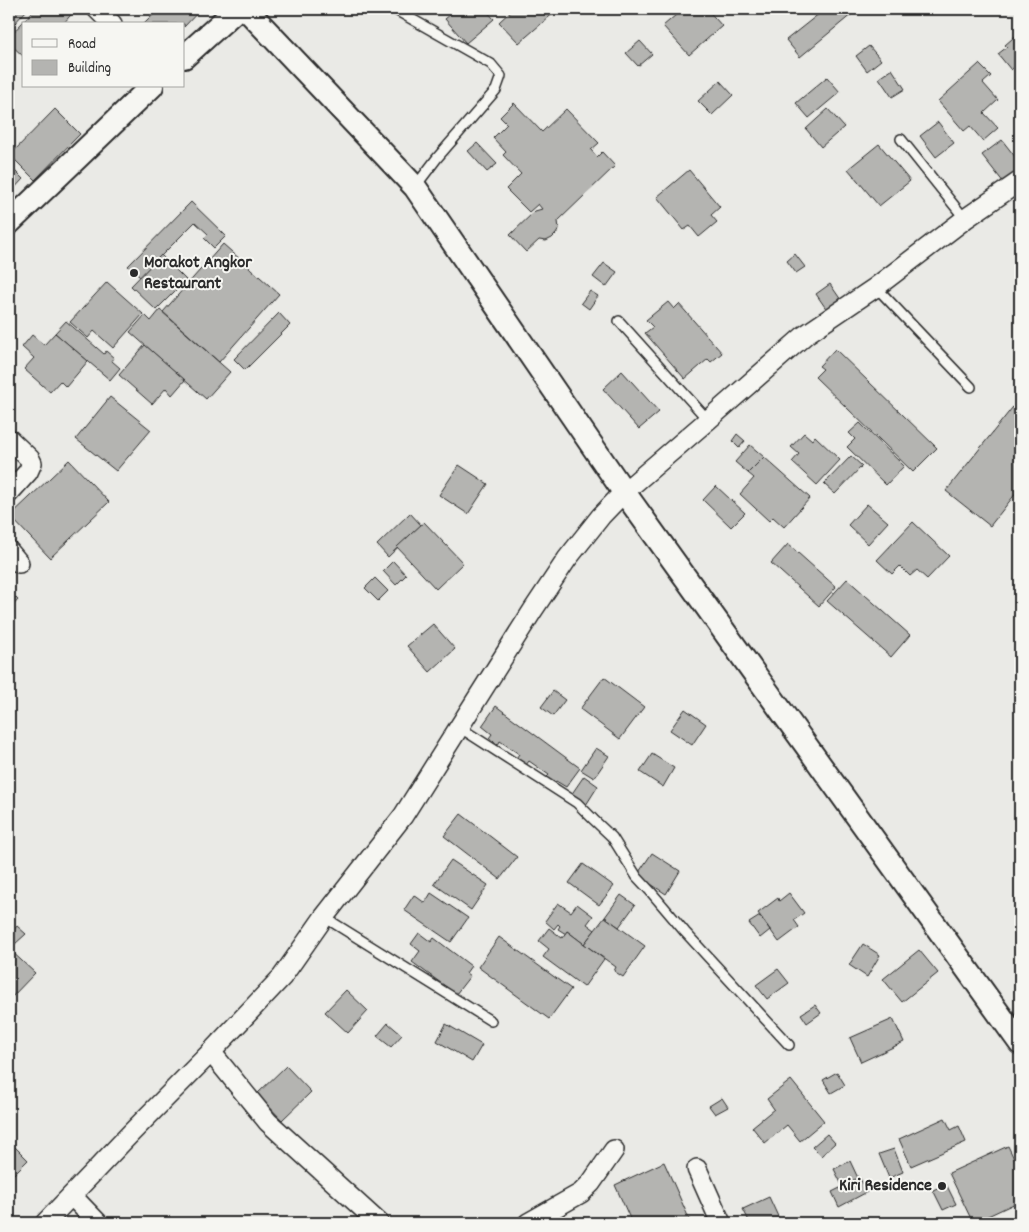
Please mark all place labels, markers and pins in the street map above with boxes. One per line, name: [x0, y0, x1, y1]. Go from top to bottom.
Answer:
place label: Morakot Angkor Restaurant: [144, 251, 252, 297]
marker: Morakot Angkor Restaurant: [128, 267, 140, 279]
place label: Kiri Residence: [839, 1174, 932, 1199]
marker: Kiri Residence: [936, 1180, 948, 1192]

